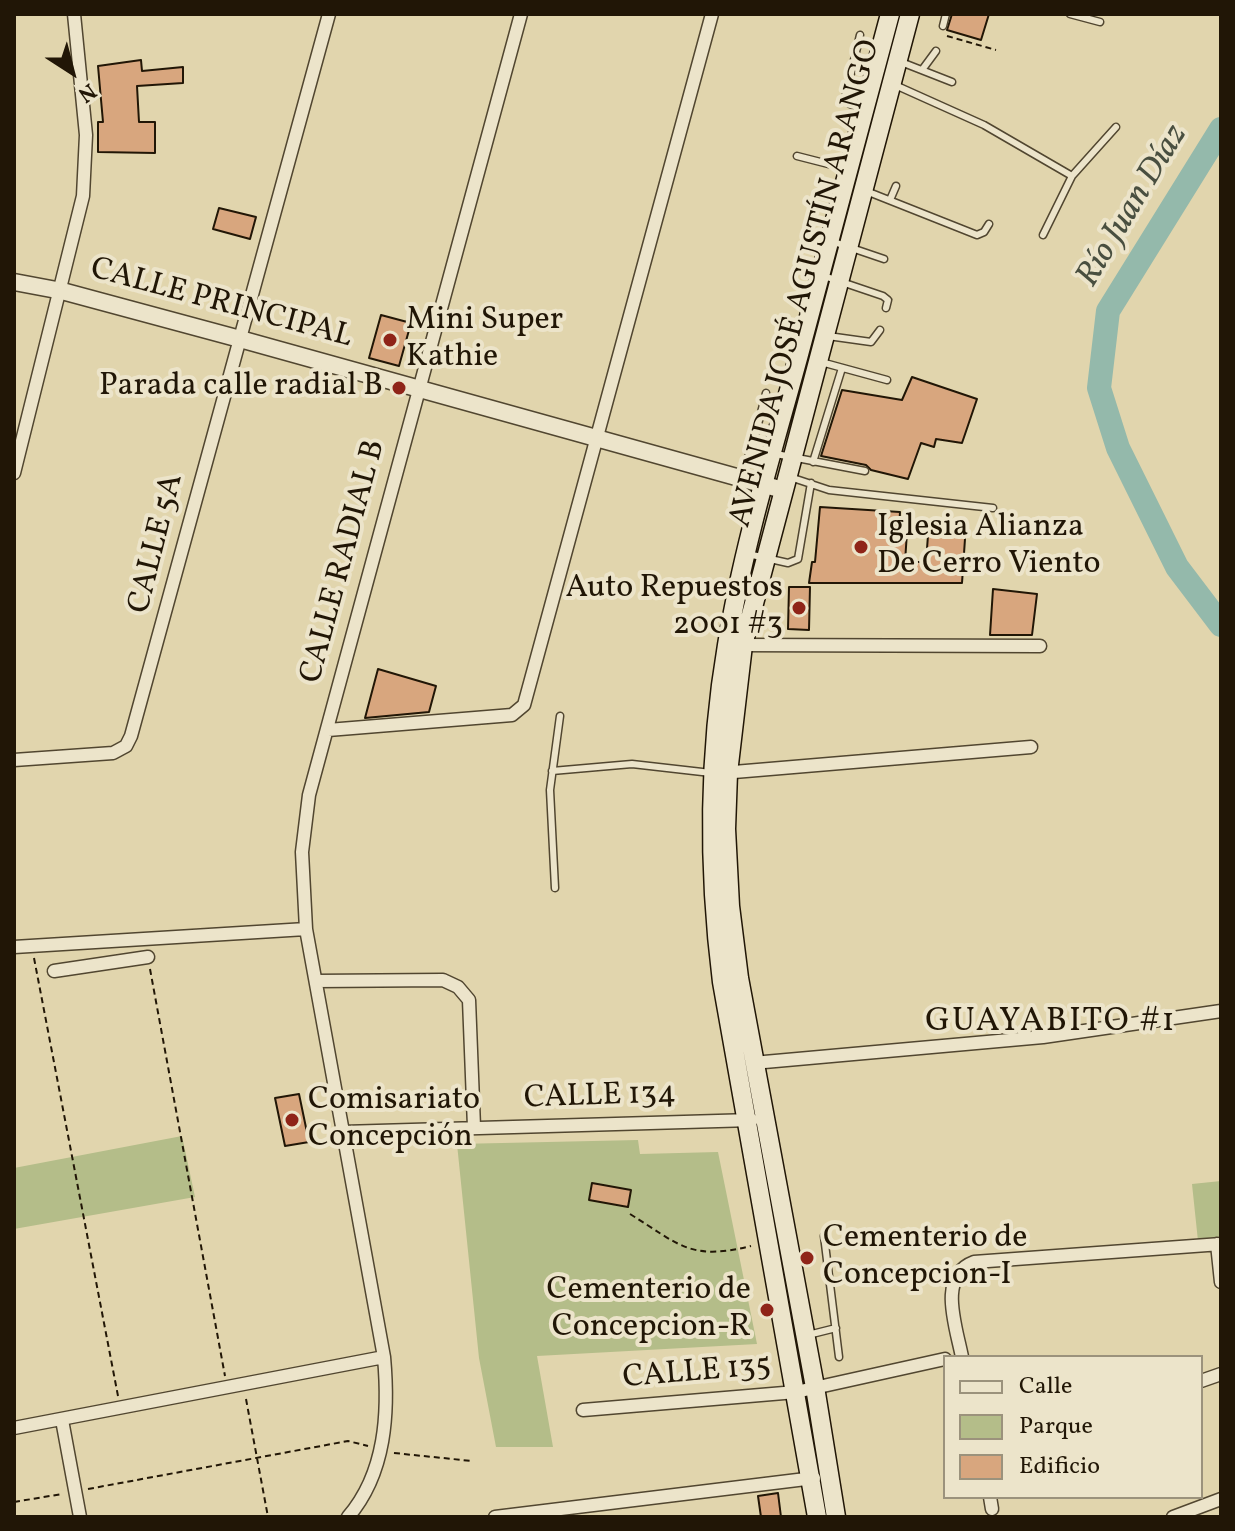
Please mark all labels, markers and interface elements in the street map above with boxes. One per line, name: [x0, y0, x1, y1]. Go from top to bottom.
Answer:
north arrow: [32, 32, 112, 112]
street label: AVENIDA JOSÉ AGUSTÍN ARANGO: [723, 36, 891, 532]
text: N: [71, 75, 102, 109]
water label: Río Juan Díaz: [1070, 119, 1198, 295]
street label: CALLE PRINCIPAL: [86, 252, 356, 358]
place label: Mini Super Kathie: [406, 303, 563, 378]
marker: Mini Super Kathie: [381, 331, 399, 349]
place label: Parada calle radial B: [99, 369, 383, 407]
marker: Parada calle radial B: [390, 379, 408, 397]
street label: CALLE RADIAL B: [294, 436, 396, 688]
street label: CALLE 5A: [122, 470, 194, 618]
place label: Iglesia Alianza De Cerro Viento: [877, 510, 1100, 585]
marker: Iglesia Alianza De Cerro Viento: [852, 538, 870, 556]
place label: Auto Repuestos 2001 #3: [565, 571, 783, 646]
marker: Auto Repuestos 2001 #3: [790, 599, 808, 617]
district label: GUAYABITO #1: [925, 1004, 1177, 1044]
street label: CALLE 134: [523, 1076, 677, 1120]
place label: Comisariato Concepción: [308, 1083, 480, 1158]
marker: Comisariato Concepción: [283, 1111, 301, 1129]
place label: Cementerio de Concepcion-I: [823, 1221, 1027, 1296]
marker: Cementerio de Concepcion-I: [798, 1249, 816, 1267]
place label: Cementerio de Concepcion-R: [547, 1273, 751, 1348]
marker: Cementerio de Concepcion-R: [758, 1301, 776, 1319]
street label: CALLE 135: [621, 1348, 773, 1400]
legend: [943, 1355, 1203, 1499]
text: Calle: [1019, 1370, 1072, 1404]
text: Parque: [1019, 1410, 1093, 1444]
text: Edificio: [1019, 1450, 1100, 1484]

